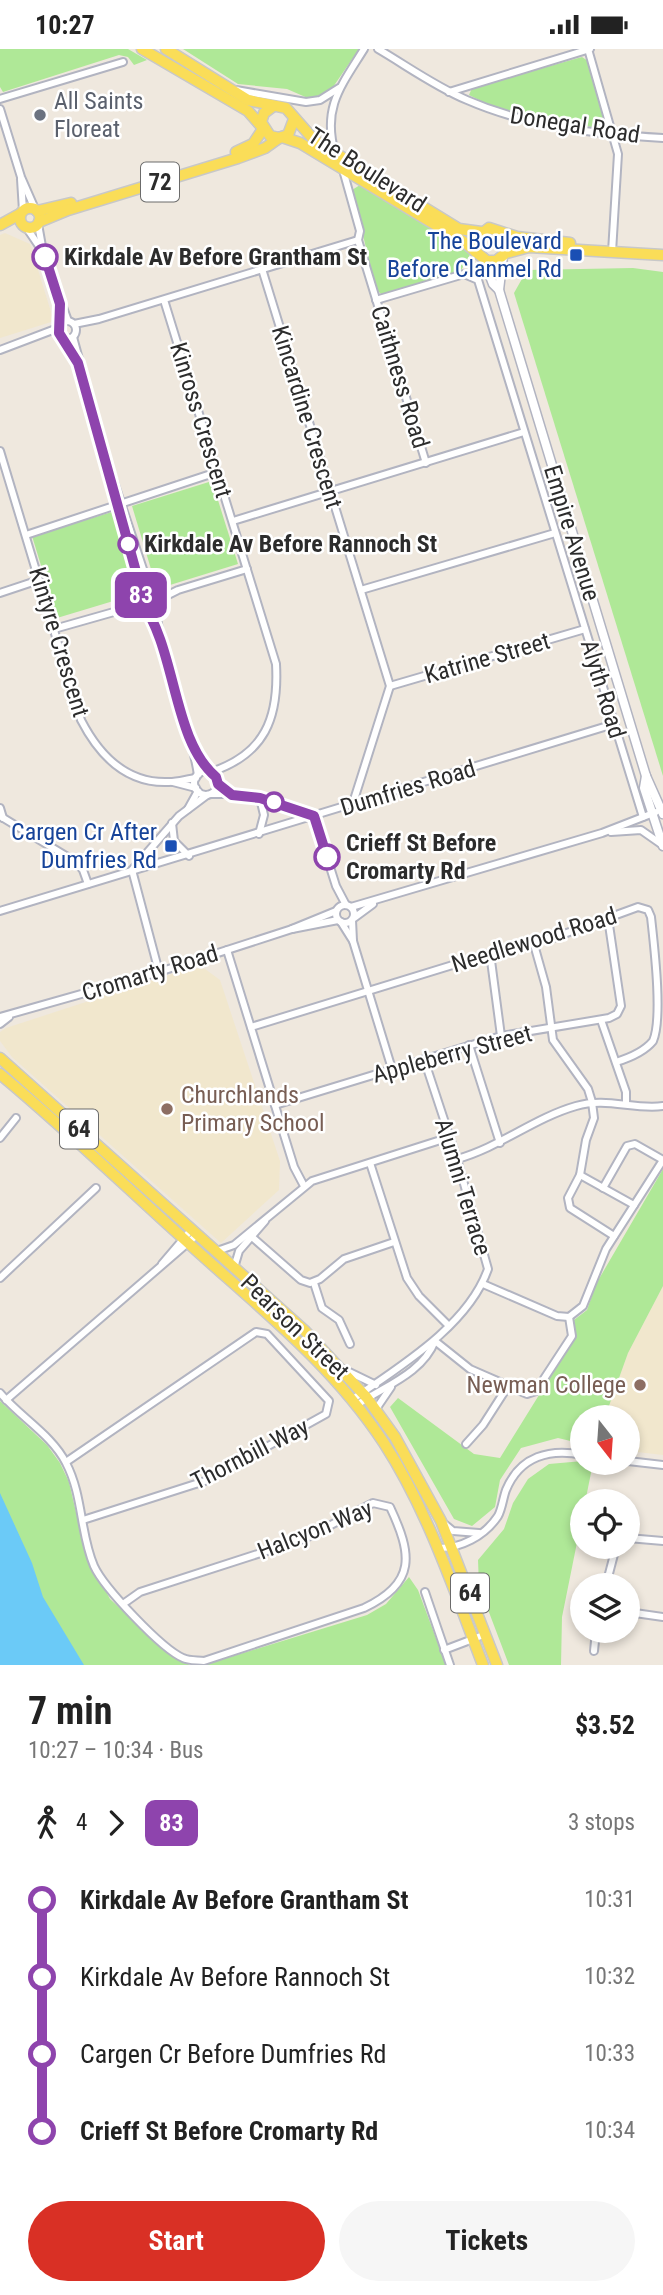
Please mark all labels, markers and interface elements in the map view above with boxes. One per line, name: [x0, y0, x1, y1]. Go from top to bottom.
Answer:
text: 10:27: [35, 10, 95, 40]
place label: All Saints Floreat: [54, 87, 143, 143]
street label: Donegal Road: [508, 101, 642, 149]
marker: All Saints Floreat: [32, 107, 48, 123]
street label: The Boulevard: [303, 122, 431, 218]
road number: 72: [141, 163, 179, 201]
place label: The Boulevard Before Clanmel Rd: [387, 227, 562, 283]
place label: Kirkdale Av Before Grantham St: [64, 243, 367, 271]
marker: Kirkdale Av Before Grantham St: [32, 244, 58, 270]
marker: The Boulevard Before Clanmel Rd: [568, 247, 584, 263]
street label: Caithness Road: [365, 302, 435, 452]
street label: Kincardine Crescent: [266, 322, 348, 512]
street label: Kinross Crescent: [164, 339, 238, 501]
street label: Empire Avenue: [538, 462, 606, 604]
place label: Kirkdale Av Before Rannoch St: [144, 530, 437, 558]
marker: Kirkdale Av Before Rannoch St: [118, 534, 138, 554]
street label: Kintyre Crescent: [23, 564, 95, 720]
line badge: 83: [110, 572, 172, 618]
text: 83: [129, 581, 153, 609]
street label: Katrine Street: [421, 627, 553, 689]
street label: Alyth Road: [575, 636, 631, 742]
street label: Dumfries Road: [337, 754, 479, 822]
unlabelled marker: [264, 792, 284, 812]
place label: Cargen Cr After Dumfries Rd: [11, 818, 157, 874]
place label: Crieff St Before Cromarty Rd: [346, 829, 496, 885]
marker: Cargen Cr After Dumfries Rd: [163, 838, 179, 854]
marker: Crieff St Before Cromarty Rd: [314, 844, 340, 870]
street label: Needlewood Road: [448, 902, 620, 978]
street label: Cromarty Road: [78, 939, 222, 1007]
street label: Appleberry Street: [369, 1019, 535, 1089]
place label: Churchlands Primary School: [181, 1081, 324, 1137]
marker: Churchlands Primary School: [159, 1101, 175, 1117]
road number: 64: [60, 1109, 98, 1149]
street label: Alumni Terrace: [429, 1115, 497, 1259]
street label: Pearson Street: [235, 1268, 355, 1386]
place label: Newman College: [467, 1371, 626, 1399]
marker: Newman College: [632, 1377, 648, 1393]
north arrow: [570, 1405, 640, 1475]
map controls: [570, 1405, 640, 1643]
street label: Thornbill Way: [187, 1412, 313, 1496]
button: locate: [570, 1489, 640, 1559]
street label: Halcyon Way: [254, 1494, 376, 1566]
button: layers: [570, 1573, 640, 1643]
road number: 64: [451, 1574, 489, 1613]
text: 7 min: [28, 1689, 112, 1733]
text: $3.52: [575, 1710, 635, 1740]
text: 10:27 – 10:34 · Bus: [28, 1737, 204, 1764]
icon: walk: [28, 1804, 66, 1842]
icon: forward: [97, 1804, 135, 1842]
text: 4: [76, 1809, 87, 1836]
text: 83: [159, 1809, 184, 1837]
text: 3 stops: [568, 1809, 635, 1836]
text: Kirkdale Av Before Grantham St: [80, 1885, 408, 1915]
text: 10:31: [584, 1886, 635, 1913]
text: Kirkdale Av Before Rannoch St: [80, 1962, 390, 1992]
text: 10:32: [584, 1963, 635, 1990]
text: Cargen Cr Before Dumfries Rd: [80, 2039, 386, 2069]
text: 10:33: [584, 2040, 635, 2067]
text: Crieff St Before Cromarty Rd: [80, 2116, 378, 2146]
text: 10:34: [584, 2117, 635, 2144]
button: Start: [28, 2201, 325, 2281]
button: Tickets: [339, 2201, 635, 2281]

